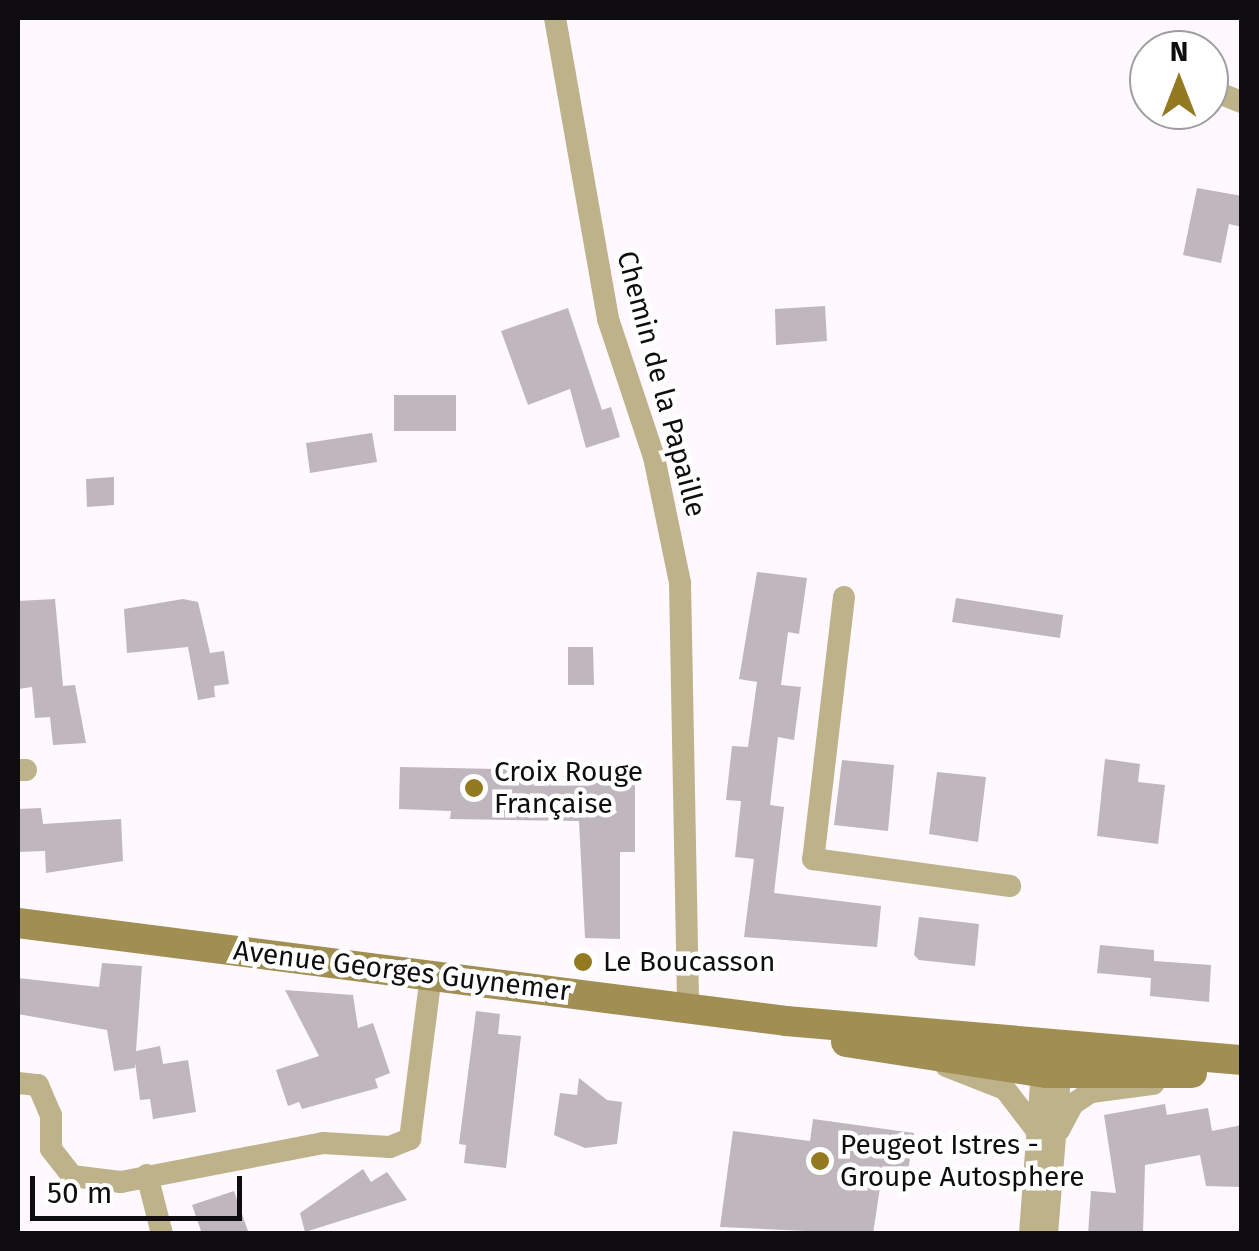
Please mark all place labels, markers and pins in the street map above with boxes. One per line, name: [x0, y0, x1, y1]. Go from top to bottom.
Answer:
place label: Croix Rouge Française: [494, 755, 643, 821]
marker: Croix Rouge Française: [463, 777, 485, 799]
place label: Le Boucasson: [603, 945, 775, 979]
marker: Le Boucasson: [572, 951, 594, 973]
place label: Peugeot Istres - Groupe Autosphere: [840, 1128, 1085, 1194]
marker: Peugeot Istres - Groupe Autosphere: [809, 1150, 831, 1172]

